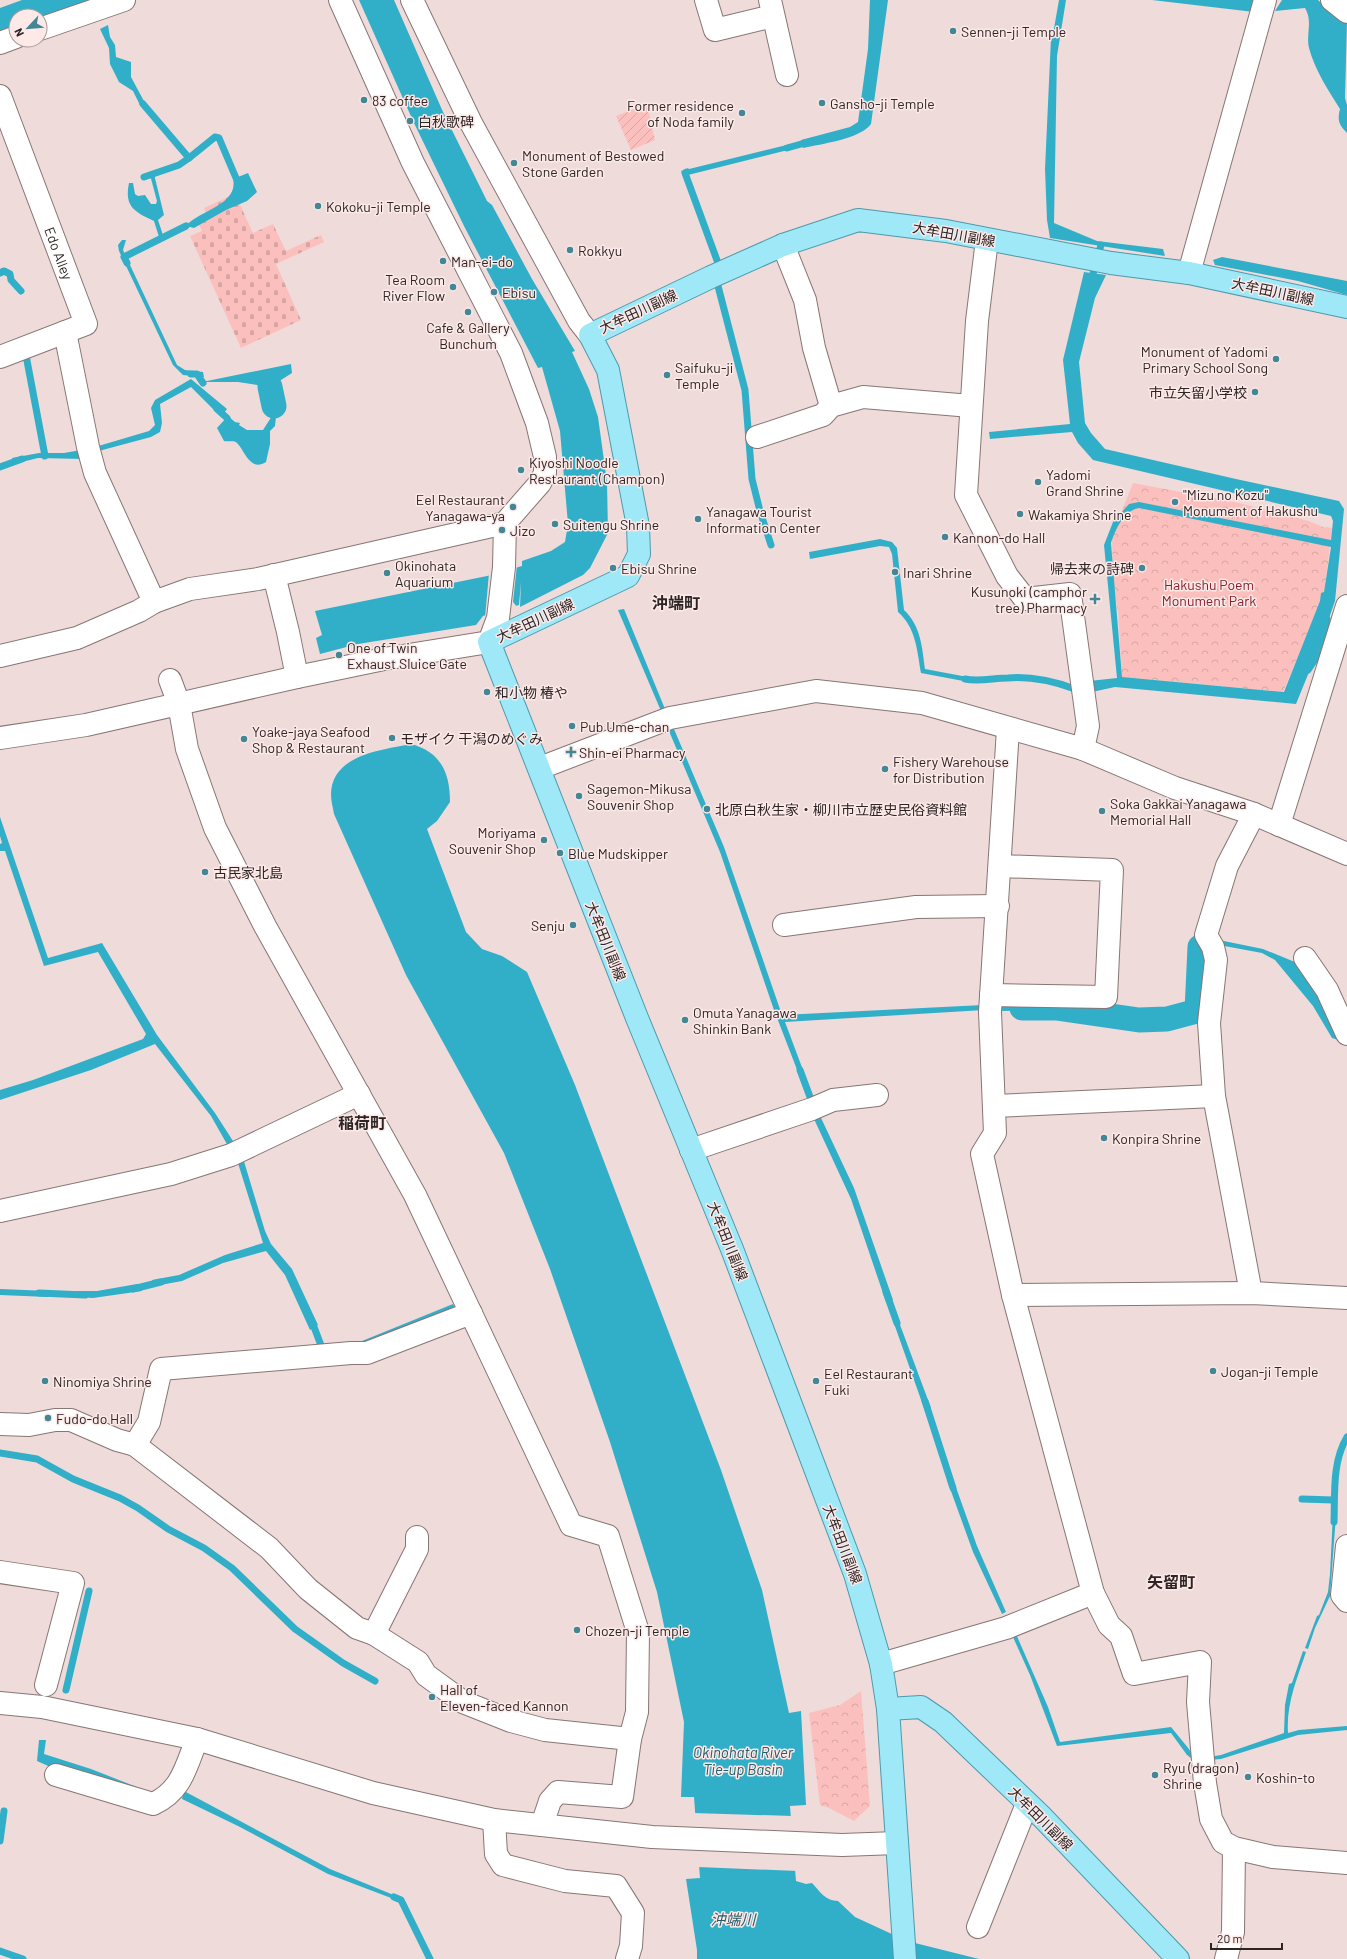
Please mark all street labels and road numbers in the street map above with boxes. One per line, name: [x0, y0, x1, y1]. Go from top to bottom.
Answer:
street label: 大牟田川副線: [911, 218, 997, 250]
street label: Edo Alley: [42, 224, 77, 283]
street label: 大牟田川副線: [1230, 274, 1316, 308]
street label: 大牟田川副線: [596, 286, 680, 336]
street label: 大牟田川副線: [493, 595, 577, 645]
street label: 大牟田川副線: [582, 899, 630, 983]
street label: 大牟田川副線: [704, 1199, 752, 1283]
street label: 大牟田川副線: [820, 1502, 866, 1586]
street label: 大牟田川副線: [1005, 1782, 1077, 1854]

